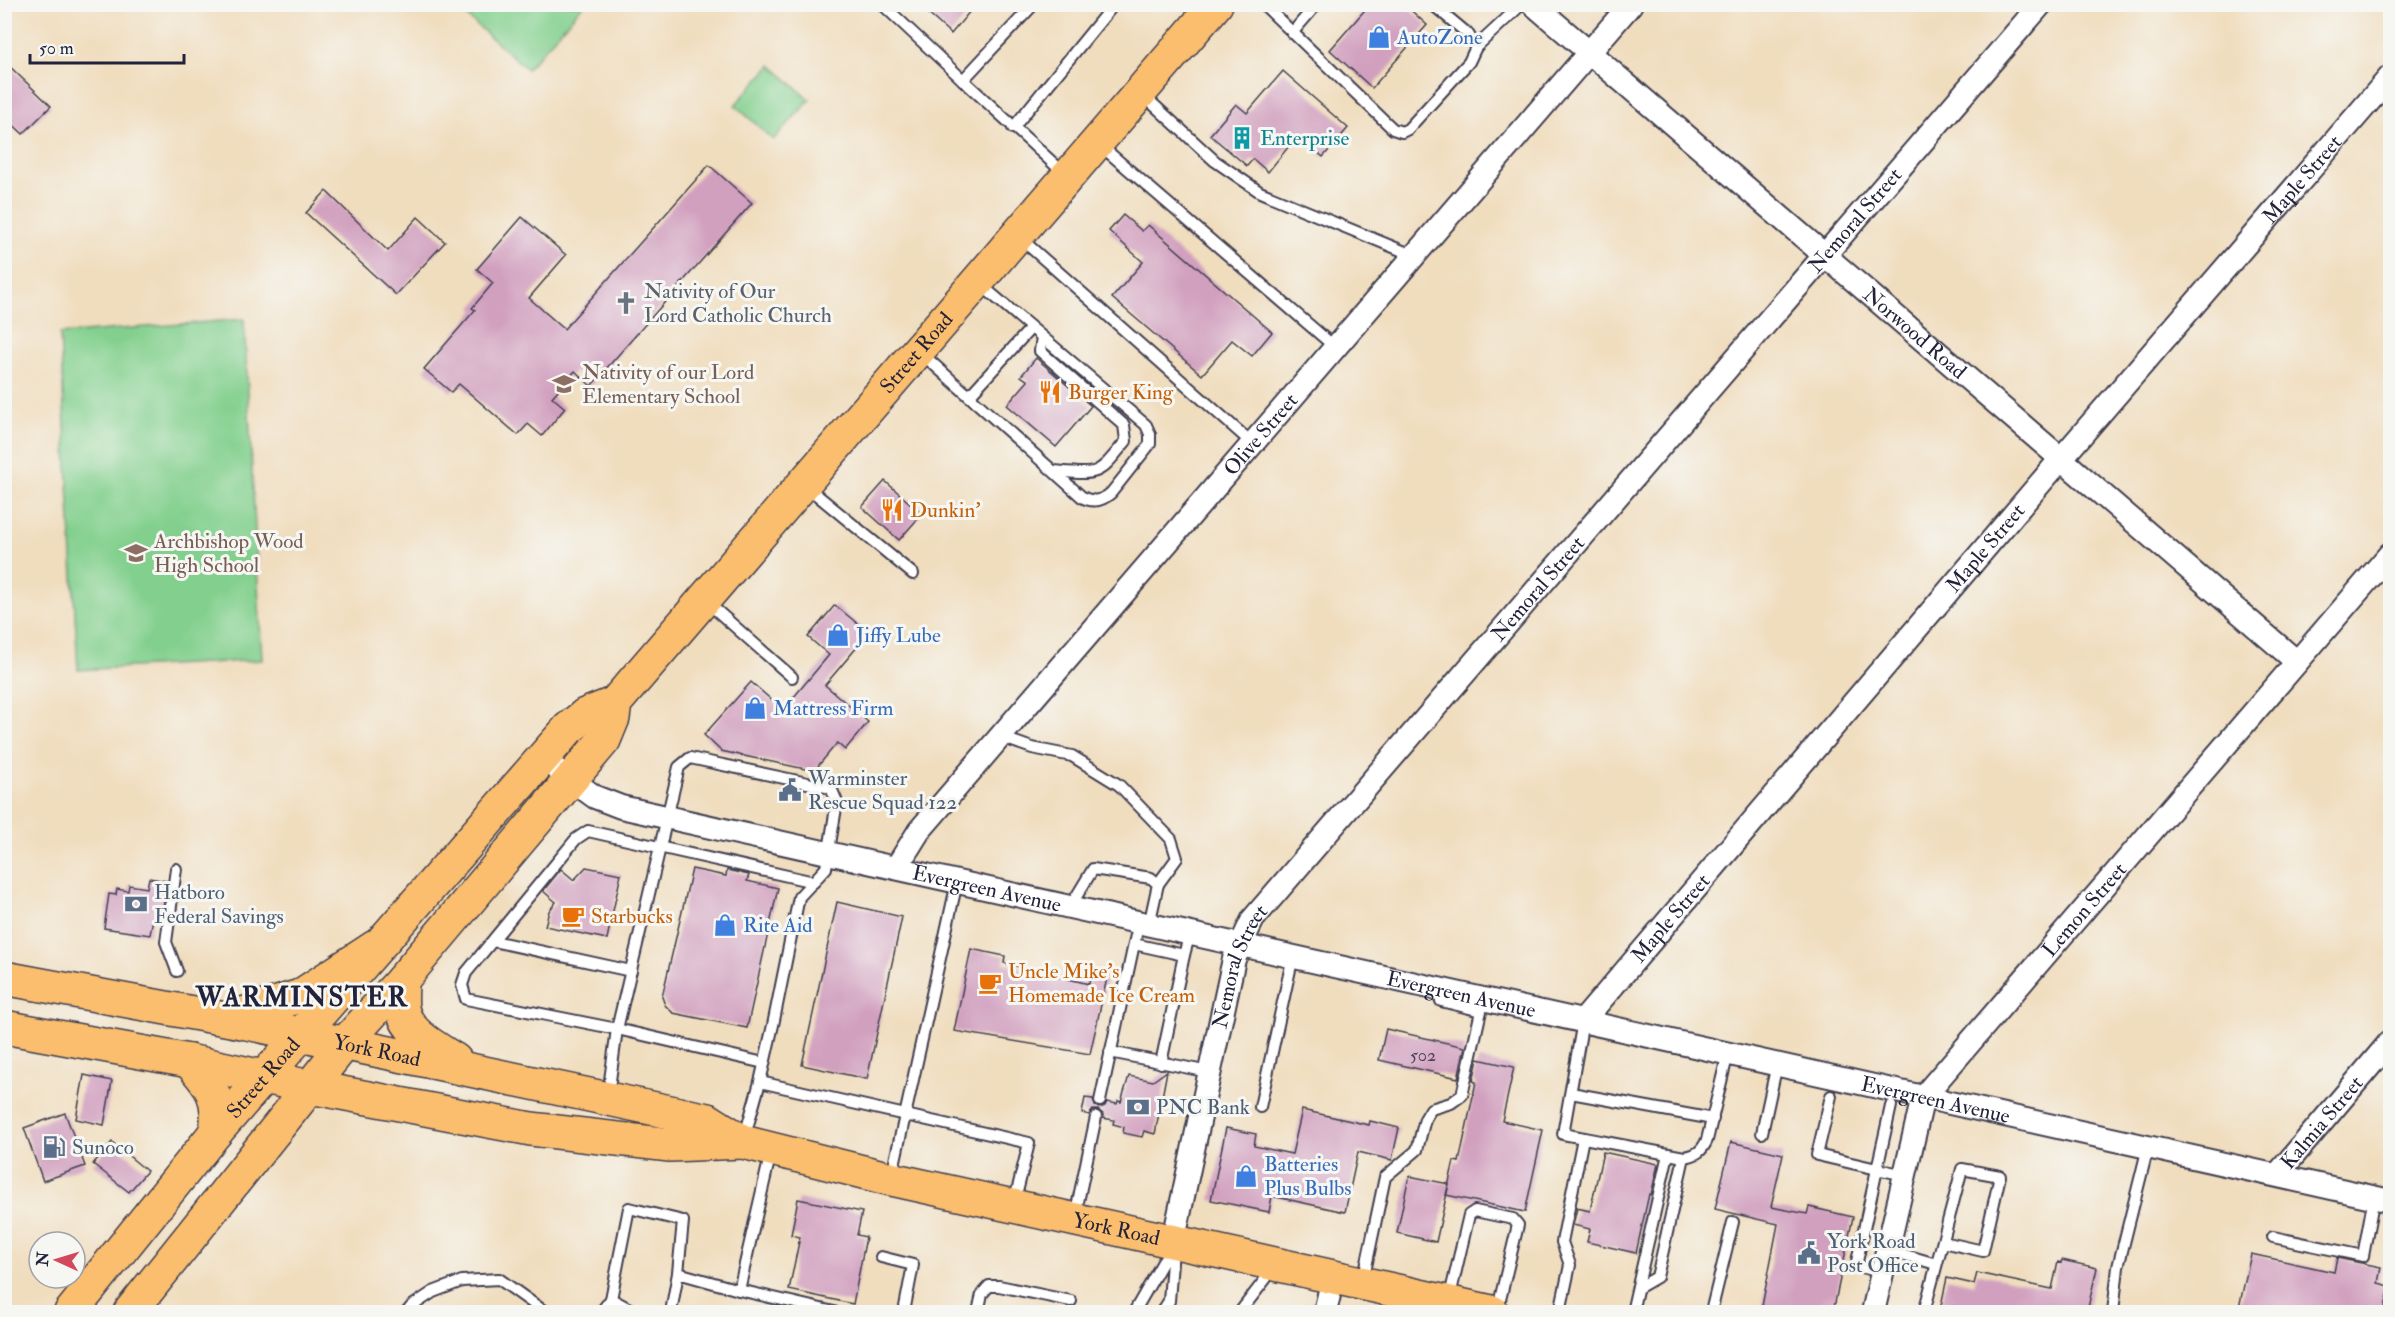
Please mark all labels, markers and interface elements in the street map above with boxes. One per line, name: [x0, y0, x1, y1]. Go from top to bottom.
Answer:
shop icon: AutoZone: [1366, 24, 1392, 50]
place label: AutoZone: [1396, 24, 1483, 51]
scale bar: [30, 27, 184, 65]
text: 50 m: [39, 37, 74, 60]
building icon: Enterprise: [1229, 125, 1255, 151]
place label: Enterprise: [1260, 125, 1349, 152]
street label: Maple Street: [2256, 129, 2348, 229]
street label: Nemoral Street: [1802, 162, 1908, 278]
place label: Nativity of Our Lord Catholic Church: [644, 278, 832, 329]
street label: Norwood Road: [1858, 281, 1973, 385]
church icon: Nativity of Our Lord Catholic Church: [613, 290, 639, 316]
street label: Street Road: [874, 306, 959, 399]
place label: Nativity of our Lord Elementary School: [582, 359, 755, 410]
school or university icon: Nativity of our Lord Elementary School: [551, 371, 577, 397]
restaurant icon: Burger King: [1037, 379, 1063, 405]
place label: Burger King: [1068, 379, 1174, 406]
street label: Olive Street: [1217, 387, 1304, 481]
restaurant icon: Dunkin': [879, 497, 905, 523]
place label: Dunkin': [910, 497, 981, 524]
street label: Maple Street: [1940, 498, 2031, 598]
place label: Archbishop Wood High School: [153, 528, 304, 579]
street label: Nemoral Street: [1485, 530, 1591, 647]
school or university icon: Archbishop Wood High School: [123, 540, 149, 566]
shop icon: Jiffy Lube: [825, 622, 851, 648]
place label: Jiffy Lube: [855, 622, 941, 649]
shop icon: Mattress Firm: [742, 695, 768, 721]
place label: Mattress Firm: [773, 695, 894, 722]
place label: Warminster Rescue Squad 122: [807, 765, 957, 816]
public building icon: Warminster Rescue Squad 122: [777, 777, 803, 803]
street label: Lemon Street: [2036, 857, 2132, 962]
street label: Evergreen Avenue: [910, 859, 1064, 918]
street label: Maple Street: [1625, 868, 1716, 968]
place label: Hatboro Federal Savings: [154, 879, 284, 930]
bank icon: Hatboro Federal Savings: [123, 891, 149, 917]
street label: Nemoral Street: [1206, 898, 1273, 1031]
cafe icon: Starbucks: [560, 903, 586, 929]
place label: Starbucks: [591, 903, 673, 930]
shop icon: Rite Aid: [712, 912, 738, 938]
place label: Rite Aid: [743, 912, 813, 939]
place label: Uncle Mike's Homemade Ice Cream: [1008, 958, 1195, 1009]
street label: Evergreen Avenue: [1384, 964, 1538, 1024]
cafe icon: Uncle Mike's Homemade Ice Cream: [977, 970, 1003, 996]
district label: WARMINSTER: [195, 981, 408, 1014]
street label: York Road: [331, 1028, 424, 1073]
street label: Street Road: [221, 1031, 306, 1124]
house number: 502: [1410, 1044, 1436, 1067]
street label: Evergreen Avenue: [1858, 1070, 2013, 1130]
street label: Kalmia Street: [2274, 1070, 2369, 1175]
bank icon: PNC Bank: [1125, 1094, 1151, 1120]
place label: PNC Bank: [1156, 1094, 1250, 1121]
fuel station icon: Sunoco: [41, 1134, 67, 1160]
place label: Sunoco: [72, 1134, 134, 1161]
place label: Batteries Plus Bulbs: [1264, 1151, 1352, 1202]
shop icon: Batteries Plus Bulbs: [1233, 1163, 1259, 1189]
street label: York Road: [1070, 1206, 1163, 1252]
place label: York Road Post Office: [1827, 1228, 1919, 1279]
north arrow: [27, 1230, 87, 1290]
public building icon: York Road Post Office: [1796, 1240, 1822, 1266]
text: N: [32, 1251, 54, 1268]

